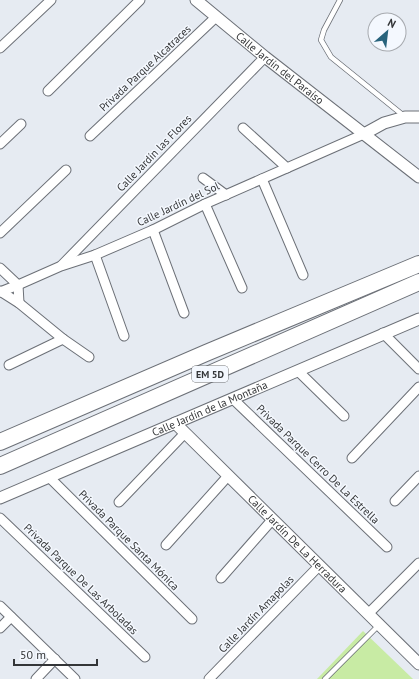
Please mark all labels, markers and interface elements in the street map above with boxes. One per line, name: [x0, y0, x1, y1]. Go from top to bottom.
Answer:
north arrow: [367, 12, 407, 52]
text: N: [385, 15, 398, 31]
street label: Privada Parque Alcatraces: [96, 22, 194, 114]
street label: Calle Jardín del Paraíso: [233, 29, 327, 107]
street label: Calle Jardín las Flores: [114, 111, 195, 194]
street label: Calle Jardín del Sol: [135, 178, 222, 229]
road number: EM 5D: [192, 366, 228, 382]
street label: Calle Jardín de la Montaña: [150, 378, 270, 439]
street label: Privada Parque Cerro De La Estrella: [254, 401, 382, 527]
street label: Privada Parque Santa Mónica: [76, 487, 182, 593]
street label: Calle Jardín De La Herradura: [245, 492, 350, 596]
street label: Privada Parque De Las Arboladas: [21, 521, 141, 638]
street label: Calle Jardín Amapolas: [215, 572, 297, 656]
scale bar: [14, 641, 97, 667]
text: 50 m: [20, 647, 46, 662]

